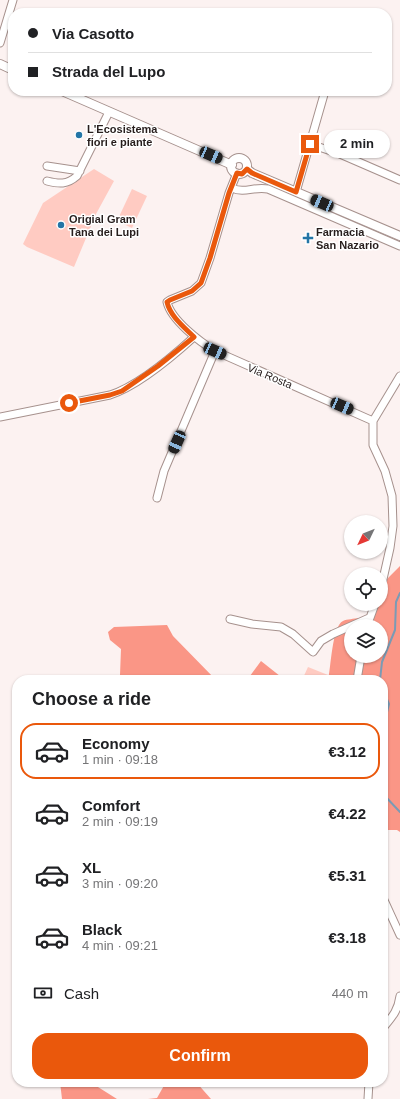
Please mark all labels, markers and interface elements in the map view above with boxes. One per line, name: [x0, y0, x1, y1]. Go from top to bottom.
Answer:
text: Via Casotto: [52, 25, 134, 42]
text: Strada del Lupo: [52, 63, 165, 80]
place label: L'Ecosistema fiori e piante: [87, 123, 158, 148]
marker: L'Ecosistema fiori e piante: [74, 130, 84, 140]
callout: 2 min: [324, 130, 390, 158]
route end: [301, 135, 319, 153]
text: 2 min: [340, 136, 374, 151]
car: [198, 145, 224, 165]
car: [309, 193, 335, 213]
place label: Origial Gram Tana dei Lupi: [69, 213, 139, 238]
marker: Origial Gram Tana dei Lupi: [56, 220, 66, 230]
place label: Farmacia San Nazario: [316, 226, 379, 251]
marker: Farmacia San Nazario: [303, 233, 313, 243]
car: [202, 341, 228, 361]
street label: Via Rosta: [246, 361, 295, 391]
route start: [60, 394, 78, 412]
car: [329, 396, 355, 416]
car: [167, 429, 187, 455]
north arrow: [344, 515, 388, 559]
map controls: [344, 515, 388, 663]
button: locate: [344, 567, 388, 611]
button: layers: [344, 619, 388, 663]
text: Choose a ride: [32, 689, 151, 709]
icon: car: [34, 733, 70, 769]
text: Economy: [82, 735, 150, 752]
text: €3.12: [328, 743, 366, 760]
text: 1 min · 09:18: [82, 752, 158, 767]
icon: car: [34, 795, 70, 831]
text: Comfort: [82, 797, 140, 814]
text: €4.22: [328, 805, 366, 822]
text: 2 min · 09:19: [82, 814, 158, 829]
icon: car: [34, 857, 70, 893]
text: XL: [82, 859, 101, 876]
text: €5.31: [328, 867, 366, 884]
text: 3 min · 09:20: [82, 876, 158, 891]
icon: car: [34, 919, 70, 955]
text: Black: [82, 921, 122, 938]
text: €3.18: [328, 929, 366, 946]
text: 4 min · 09:21: [82, 938, 158, 953]
icon: cash: [32, 982, 54, 1004]
text: Cash: [64, 985, 99, 1002]
text: 440 m: [332, 986, 368, 1001]
button: Confirm: [32, 1033, 368, 1079]

